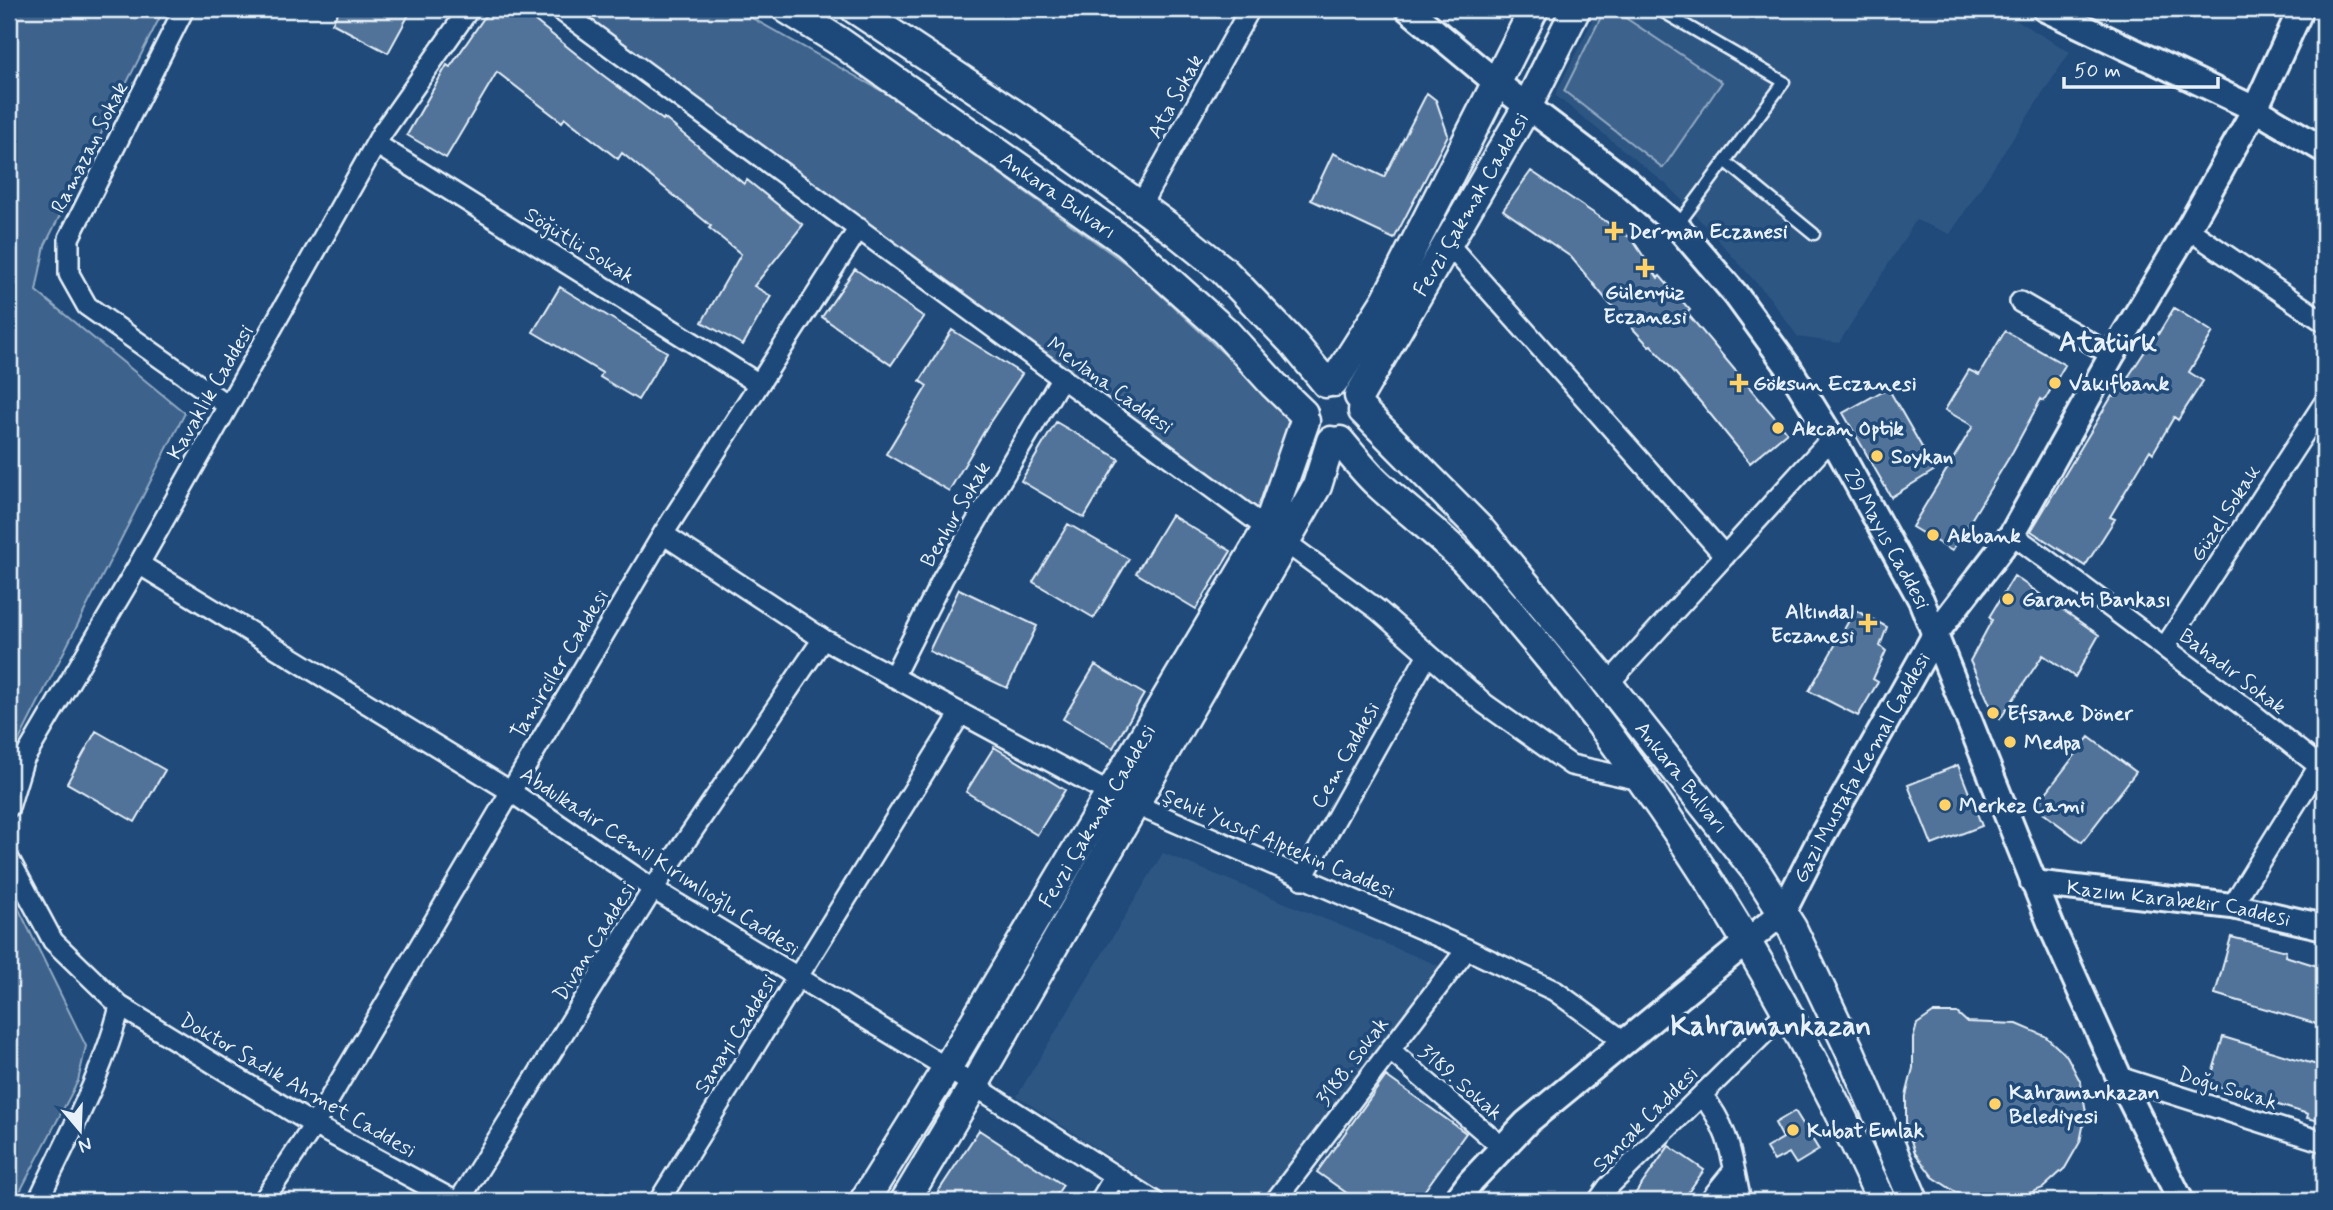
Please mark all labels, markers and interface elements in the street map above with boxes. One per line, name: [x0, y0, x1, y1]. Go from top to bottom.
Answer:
scale bar: [2064, 46, 2218, 90]
street label: Ata Sokak: [1141, 49, 1211, 144]
text: 50 m: [2074, 57, 2121, 85]
street label: Ramazan Sokak: [45, 77, 135, 218]
street label: Fevzi Çakmak Caddesi: [1407, 107, 1536, 302]
street label: Ankara Bulvarı: [994, 145, 1121, 246]
street label: Söğütlü Sokak: [519, 201, 640, 291]
place label: Derman Eczanesi: [1628, 218, 1788, 246]
marker: Derman Eczanesi: [1606, 223, 1622, 239]
marker: Gülenyüz Eczanesi: [1637, 260, 1653, 276]
place label: Gülenyüz Eczanesi: [1603, 279, 1687, 331]
street label: Kavaklık Caddesi: [161, 320, 261, 465]
district label: Atatürk: [2059, 325, 2157, 362]
street label: Mevlana Caddesi: [1041, 331, 1178, 441]
place label: Göksun Eczanesi: [1753, 370, 1917, 398]
place label: Vakıfbank: [2069, 370, 2170, 398]
marker: Göksun Eczanesi: [1731, 375, 1747, 391]
marker: Vakıfbank: [2047, 375, 2063, 391]
place label: Akcan Optik: [1792, 415, 1904, 443]
marker: Akcan Optik: [1770, 420, 1786, 436]
place label: Soykan: [1891, 443, 1953, 471]
marker: Soykan: [1869, 448, 1885, 464]
street label: Benhur Sokak: [914, 456, 998, 573]
street label: Güzel Sokak: [2184, 460, 2268, 567]
street label: 29 Mayıs Caddesi: [1837, 464, 1936, 614]
place label: Akbank: [1947, 522, 2021, 550]
marker: Akbank: [1925, 527, 1941, 543]
street label: Tamirciler Caddesi: [504, 584, 616, 745]
place label: Garanti Bankası: [2022, 586, 2171, 614]
marker: Garanti Bankası: [2000, 591, 2016, 607]
place label: Altındal Eczanesi: [1771, 598, 1854, 650]
marker: Altındal Eczanesi: [1860, 615, 1876, 631]
street label: Bahadır Sokak: [2173, 622, 2292, 722]
street label: Gazi Mustafa Kemal Caddesi: [1787, 647, 1938, 888]
street label: Cem Caddesi: [1305, 697, 1387, 814]
place label: Efsane Döner: [2007, 700, 2134, 728]
marker: Efsane Döner: [1985, 705, 2001, 721]
street label: Ankara Bulvarı: [1628, 716, 1734, 840]
street label: Fevzi Çakmak Caddesi: [1032, 720, 1163, 913]
place label: Medpa: [2024, 729, 2081, 757]
marker: Medpa: [2002, 734, 2018, 750]
street label: Abdulkadir Cemil Kırımlıoğlu Caddesi: [514, 761, 805, 963]
street label: Şehit Yusuf Alptekin Caddesi: [1158, 782, 1400, 906]
place label: Merkez Cami: [1959, 792, 2085, 820]
marker: Merkez Cami: [1937, 797, 1953, 813]
street label: Kazım Karabekir Caddesi: [2065, 874, 2293, 934]
street label: Divan Caddesi: [547, 877, 643, 1007]
street label: Sanayi Caddesi: [688, 970, 784, 1099]
street label: Doktor Sadık Ahmet Caddesi: [174, 1007, 421, 1165]
district label: Kahramankazan: [1671, 1009, 1871, 1046]
street label: 3188. Sokak: [1310, 1011, 1396, 1112]
street label: 3189. Sokak: [1412, 1038, 1509, 1127]
street label: Sancak Caddesi: [1587, 1061, 1705, 1179]
street label: Doğu Sokak: [2174, 1061, 2281, 1117]
place label: Kahramankazan Belediyesi: [2009, 1079, 2160, 1131]
north arrow: [46, 1094, 116, 1164]
marker: Kahramankazan Belediyesi: [1987, 1096, 2003, 1112]
place label: Kubat Emlak: [1807, 1117, 1925, 1145]
marker: Kubat Emlak: [1785, 1122, 1801, 1138]
text: N: [75, 1131, 95, 1159]

